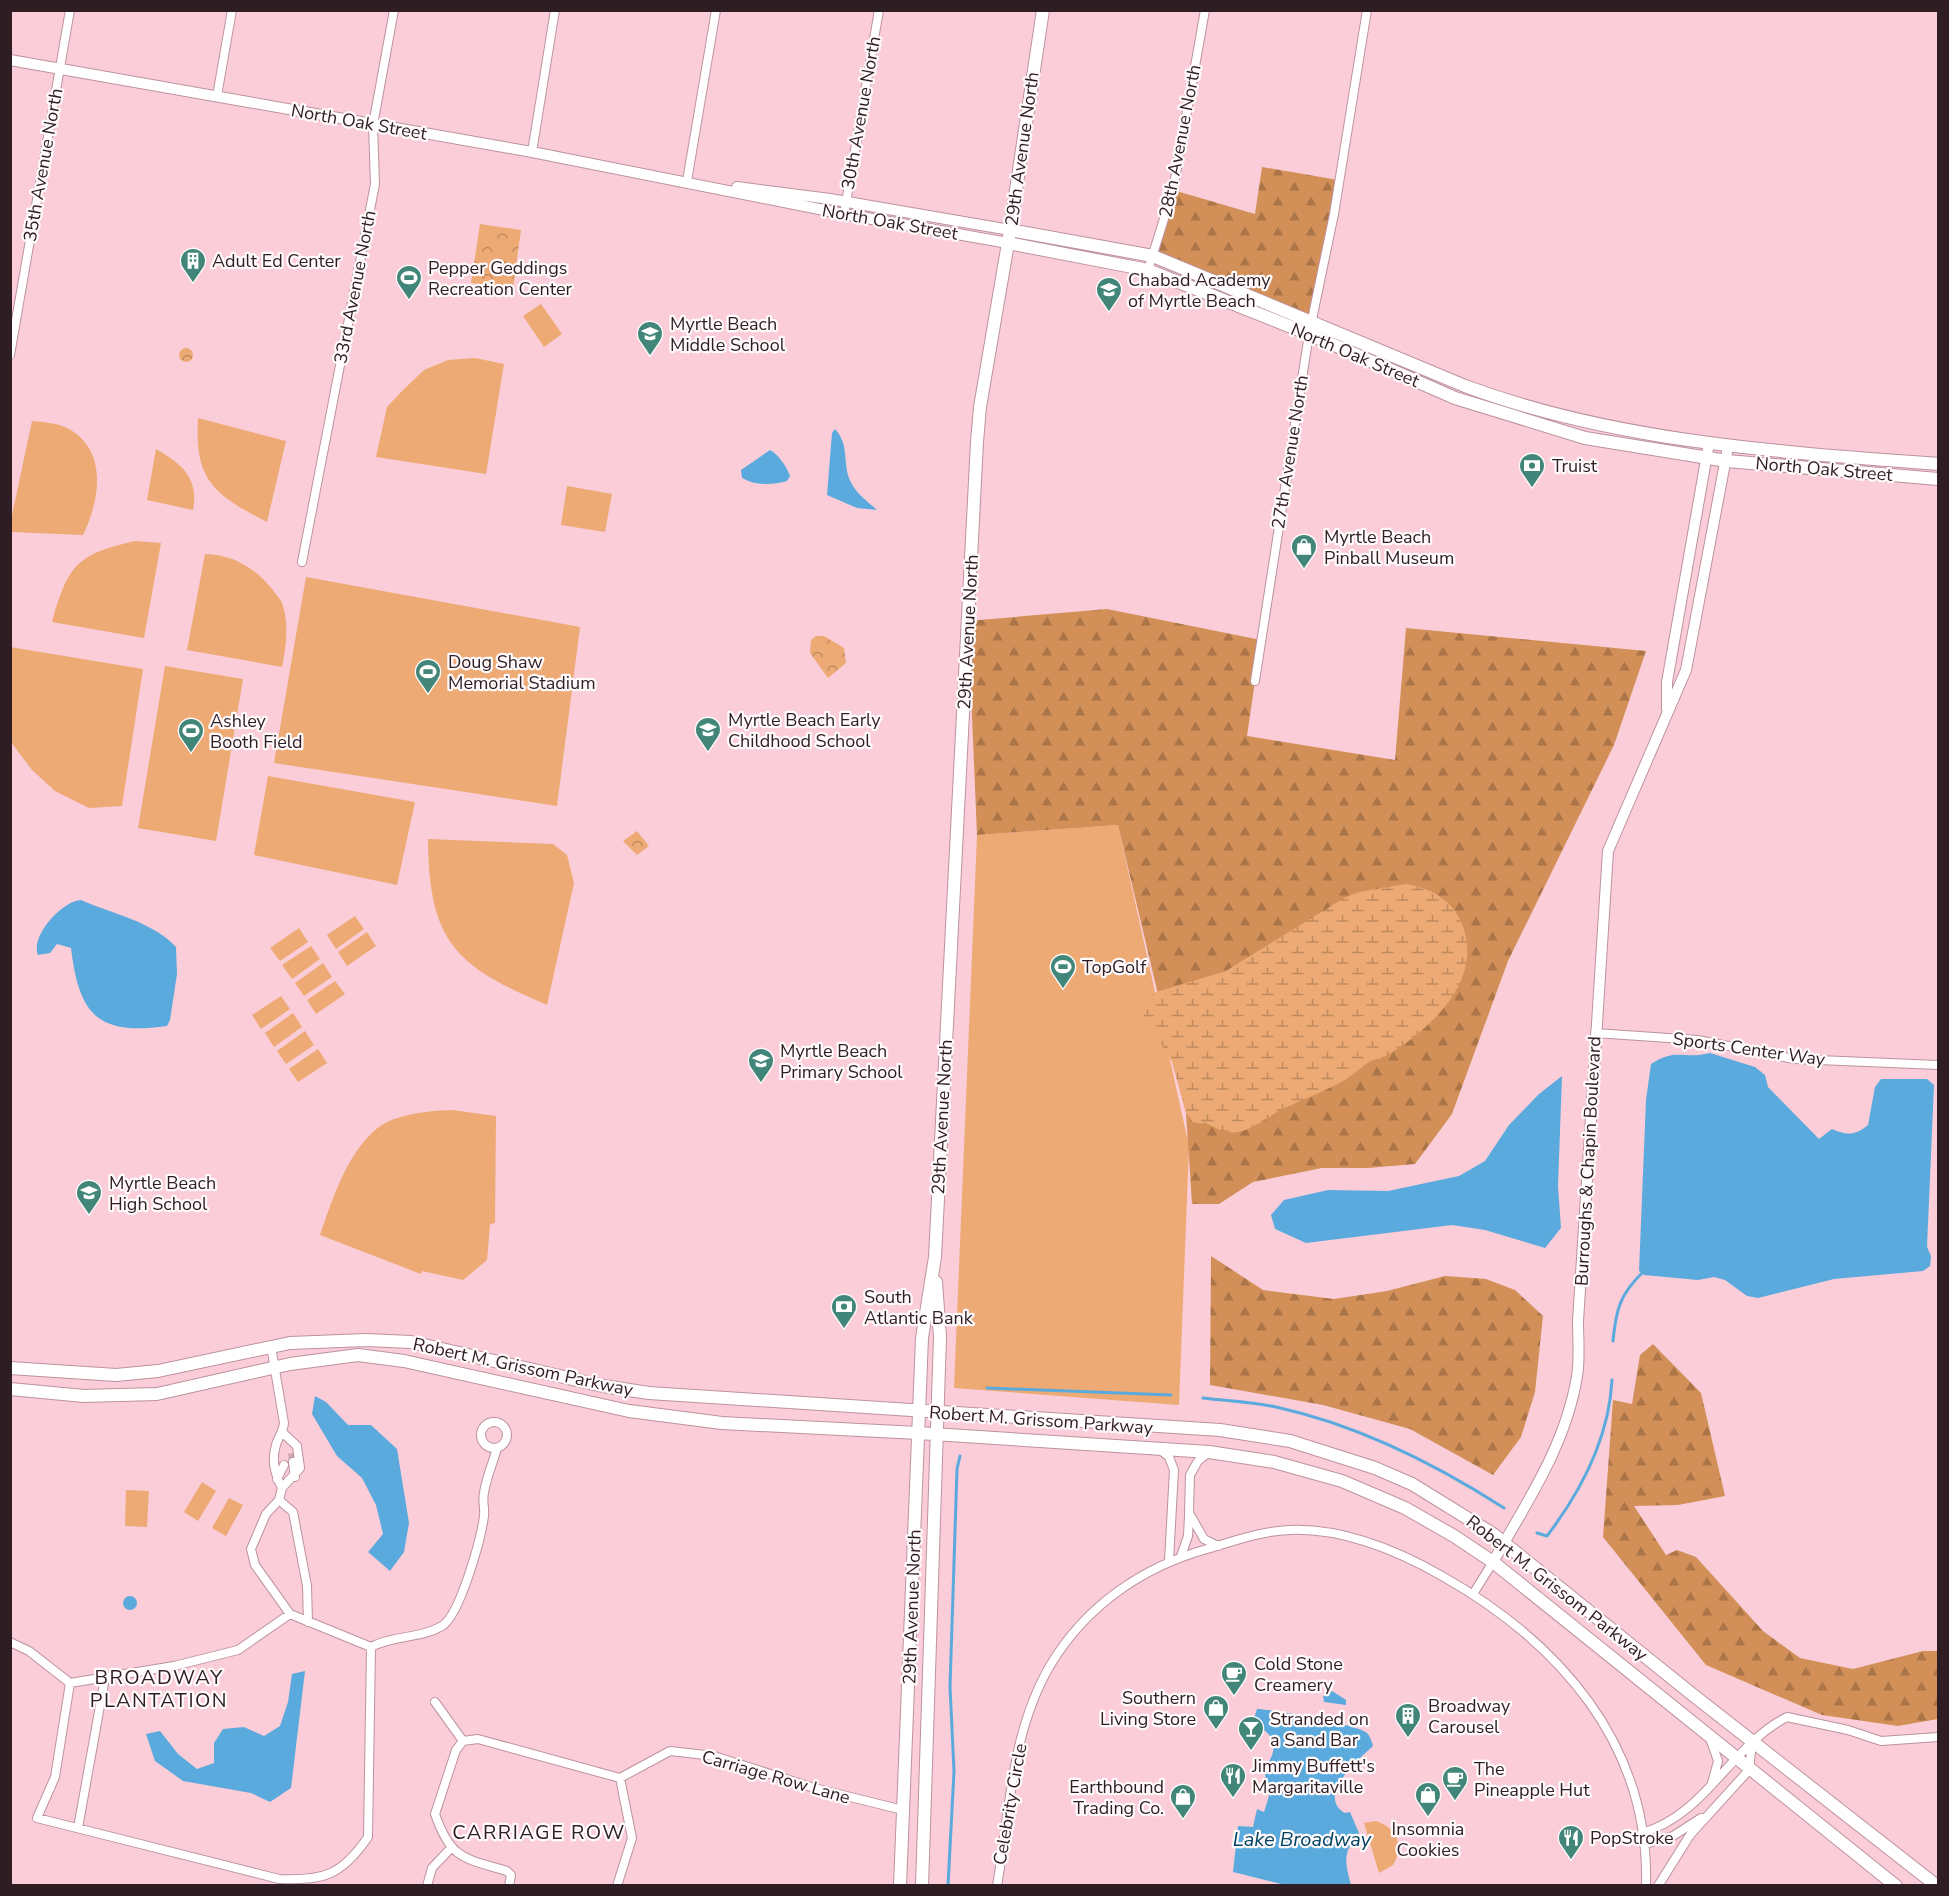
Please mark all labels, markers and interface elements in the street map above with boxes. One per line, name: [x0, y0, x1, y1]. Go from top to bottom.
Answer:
street label: 30th Avenue North: [836, 34, 886, 192]
street label: 28th Avenue North: [1153, 62, 1207, 220]
street label: 29th Avenue North: [999, 70, 1045, 228]
street label: 35th Avenue North: [18, 86, 68, 244]
street label: North Oak Street: [289, 98, 429, 146]
street label: North Oak Street: [820, 198, 960, 246]
street label: 33rd Avenue North: [328, 208, 382, 366]
building icon: Adult Ed Center: [178, 246, 208, 284]
place label: Adult Ed Center: [212, 249, 341, 273]
place label: Pepper Geddings Recreation Center: [428, 256, 573, 301]
sports icon: Pepper Geddings Recreation Center: [394, 263, 424, 301]
place label: Chabad Academy of Myrtle Beach: [1128, 268, 1271, 313]
school or university icon: Chabad Academy of Myrtle Beach: [1094, 275, 1124, 313]
place label: Myrtle Beach Middle School: [670, 312, 786, 357]
street label: North Oak Street: [1287, 317, 1424, 393]
school or university icon: Myrtle Beach Middle School: [635, 319, 665, 357]
street label: 27th Avenue North: [1266, 373, 1314, 531]
bank icon: Truist: [1517, 451, 1547, 489]
street label: North Oak Street: [1754, 451, 1894, 487]
place label: Truist: [1552, 454, 1598, 478]
place label: Myrtle Beach Pinball Museum: [1324, 525, 1454, 570]
shop icon: Myrtle Beach Pinball Museum: [1289, 532, 1319, 570]
street label: 29th Avenue North: [952, 554, 984, 710]
place label: Doug Shaw Memorial Stadium: [448, 650, 596, 695]
sports icon: Doug Shaw Memorial Stadium: [413, 657, 443, 695]
place label: Myrtle Beach Early Childhood School: [728, 708, 881, 753]
place label: Ashley Booth Field: [210, 709, 303, 754]
school or university icon: Myrtle Beach Early Childhood School: [693, 715, 723, 753]
sports icon: Ashley Booth Field: [176, 716, 206, 754]
sports icon: TopGolf: [1048, 952, 1078, 990]
place label: TopGolf: [1082, 955, 1147, 979]
street label: Sports Center Way: [1671, 1026, 1828, 1072]
street label: Burroughs & Chapin Boulevard: [1569, 1035, 1607, 1287]
place label: Myrtle Beach Primary School: [780, 1039, 903, 1084]
street label: 29th Avenue North: [926, 1039, 958, 1195]
school or university icon: Myrtle Beach Primary School: [746, 1046, 776, 1084]
place label: Myrtle Beach High School: [109, 1171, 216, 1216]
school or university icon: Myrtle Beach High School: [74, 1178, 104, 1216]
place label: South Atlantic Bank: [864, 1285, 974, 1330]
bank icon: South Atlantic Bank: [829, 1292, 859, 1330]
street label: Robert M. Grissom Parkway: [411, 1332, 636, 1402]
street label: Robert M. Grissom Parkway: [928, 1400, 1154, 1440]
street label: Robert M. Grissom Parkway: [1461, 1510, 1653, 1667]
street label: 29th Avenue North: [897, 1529, 927, 1685]
place label: Cold Stone Creamery: [1254, 1652, 1343, 1697]
cafe icon: Cold Stone Creamery: [1219, 1659, 1249, 1697]
district label: BROADWAY PLANTATION: [90, 1664, 228, 1714]
place label: Southern Living Store: [1100, 1686, 1196, 1731]
shop icon: Southern Living Store: [1201, 1693, 1231, 1731]
place label: Broadway Carousel: [1428, 1694, 1511, 1739]
building icon: Broadway Carousel: [1393, 1701, 1423, 1739]
place label: Stranded on a Sand Bar: [1270, 1707, 1369, 1752]
bar icon: Stranded on a Sand Bar: [1236, 1714, 1266, 1752]
street label: Celebrity Circle: [987, 1741, 1033, 1867]
street label: Carriage Row Lane: [699, 1744, 853, 1810]
place label: Jimmy Buffett's Margaritaville: [1251, 1754, 1375, 1799]
place label: The Pineapple Hut: [1474, 1757, 1590, 1802]
restaurant icon: Jimmy Buffett's Margaritaville: [1218, 1761, 1248, 1799]
cafe icon: The Pineapple Hut: [1440, 1764, 1470, 1802]
place label: Earthbound Trading Co.: [1069, 1775, 1164, 1820]
shop icon: Insomnia Cookies: [1413, 1780, 1443, 1818]
shop icon: Earthbound Trading Co.: [1168, 1782, 1198, 1820]
place label: Insomnia Cookies: [1392, 1817, 1464, 1862]
district label: CARRIAGE ROW: [452, 1819, 626, 1846]
restaurant icon: PopStroke: [1556, 1823, 1586, 1861]
water label: Lake Broadway: [1233, 1826, 1372, 1853]
place label: PopStroke: [1590, 1826, 1674, 1850]

